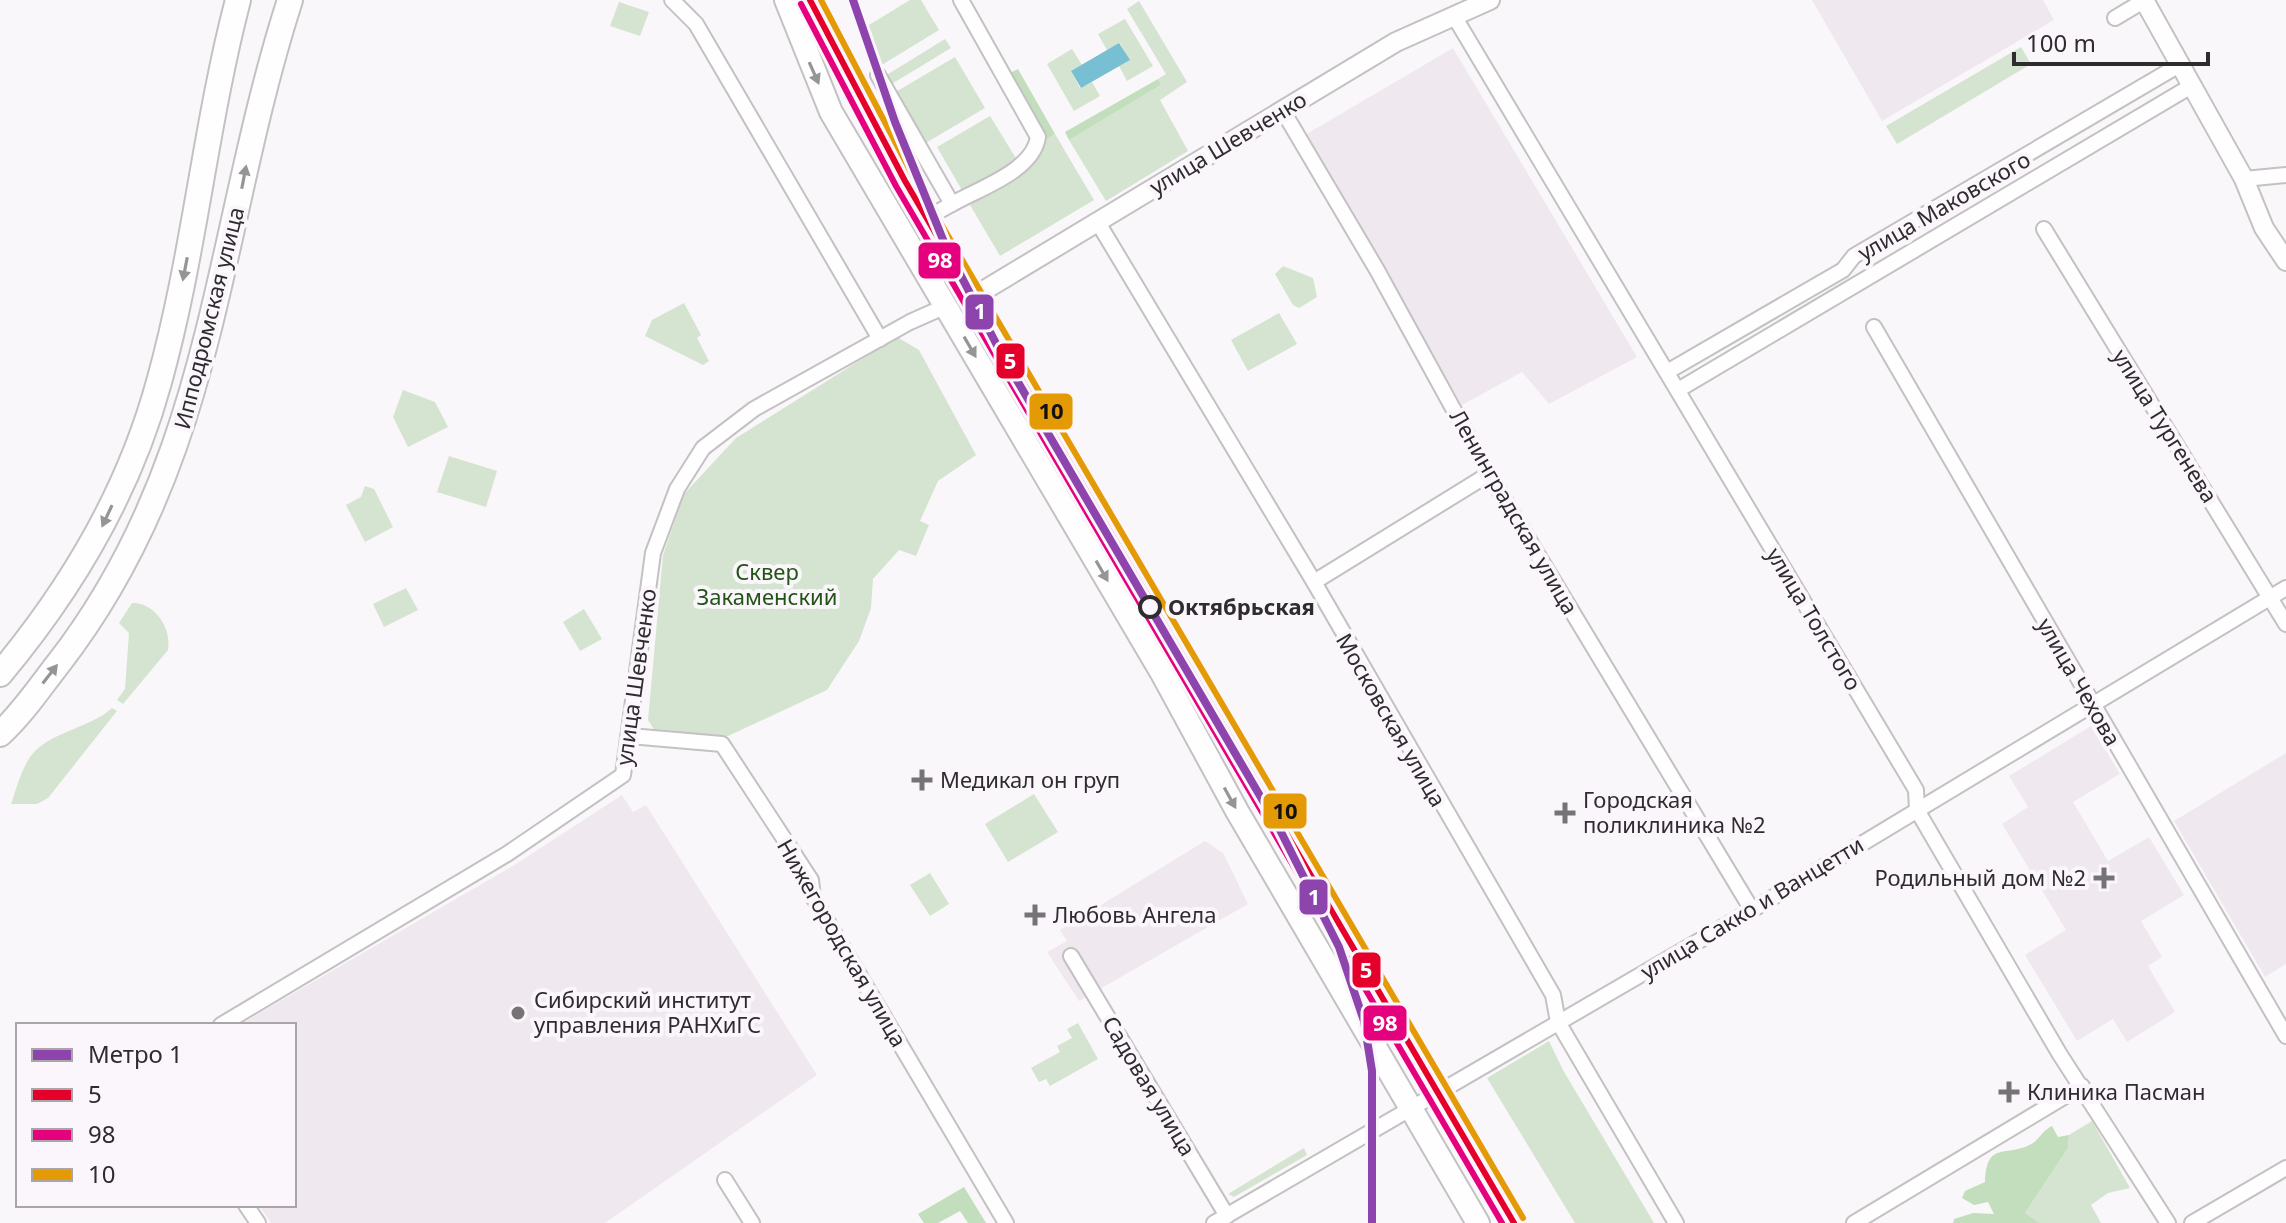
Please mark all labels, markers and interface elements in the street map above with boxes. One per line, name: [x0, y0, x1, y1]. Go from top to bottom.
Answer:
scale bar: [2014, 16, 2208, 66]
text: 100 m: [2026, 26, 2096, 59]
one-way arrow: [807, 61, 820, 85]
street label: улица Шевченко: [1143, 83, 1312, 201]
street label: улица Маковского: [1852, 143, 2035, 267]
one-way arrow: [238, 164, 251, 189]
street label: Ипподромская улица: [166, 204, 250, 432]
line badge: 98: [917, 241, 962, 280]
text: 98: [927, 244, 953, 274]
one-way arrow: [178, 257, 190, 282]
line badge: 1: [964, 293, 995, 331]
text: 1: [974, 295, 986, 325]
one-way arrow: [963, 336, 977, 358]
line badge: 5: [995, 342, 1026, 380]
street label: улица Тургенева: [2106, 343, 2225, 508]
text: 5: [1004, 345, 1016, 375]
line badge: 10: [1028, 392, 1074, 431]
text: 10: [1038, 395, 1064, 425]
street label: Ленинградская улица: [1444, 404, 1586, 619]
one-way arrow: [100, 504, 114, 528]
street label: улица Толстого: [1760, 541, 1869, 696]
park label: Сквер Закаменский: [697, 556, 837, 611]
one-way arrow: [1095, 560, 1109, 583]
street label: улица Шевченко: [608, 586, 662, 767]
place label: Октябрьская: [1168, 591, 1315, 621]
marker: Октябрьская: [1139, 596, 1161, 618]
street label: улица Чехова: [2031, 612, 2129, 751]
street label: Московская улица: [1330, 627, 1454, 812]
one-way arrow: [41, 664, 58, 684]
place label: Медикал он груп: [940, 764, 1120, 794]
marker: Медикал он груп: [911, 769, 933, 791]
place label: Городская поликлиника №2: [1583, 784, 1766, 839]
one-way arrow: [1223, 786, 1236, 809]
line badge: 10: [1262, 792, 1308, 830]
text: 10: [1272, 795, 1298, 825]
marker: Городская поликлиника №2: [1554, 802, 1576, 824]
street label: улица Сакко и Ванцетти: [1634, 829, 1869, 986]
street label: Нижегородская улица: [771, 833, 915, 1052]
place label: Родильный дом №2: [1874, 862, 2086, 892]
marker: Родильный дом №2: [2093, 867, 2115, 889]
line badge: 1: [1298, 878, 1329, 916]
text: 1: [1308, 881, 1320, 911]
place label: Любовь Ангела: [1053, 899, 1216, 929]
marker: Любовь Ангела: [1024, 904, 1046, 926]
line badge: 5: [1351, 951, 1382, 989]
text: 5: [1360, 954, 1372, 984]
place label: Сибирский институт управления РАНХиГС: [534, 984, 761, 1039]
marker: Сибирский институт управления РАНХиГС: [509, 1004, 527, 1022]
line badge: 98: [1362, 1004, 1408, 1042]
text: 98: [1372, 1007, 1398, 1037]
street label: Садовая улица: [1096, 1010, 1203, 1161]
legend: [16, 1023, 296, 1207]
text: Метро 1: [88, 1037, 183, 1070]
place label: Клиника Пасман: [2027, 1076, 2206, 1106]
text: 5: [88, 1077, 102, 1110]
marker: Клиника Пасман: [1998, 1081, 2020, 1103]
text: 98: [88, 1117, 115, 1150]
text: 10: [88, 1157, 115, 1190]

